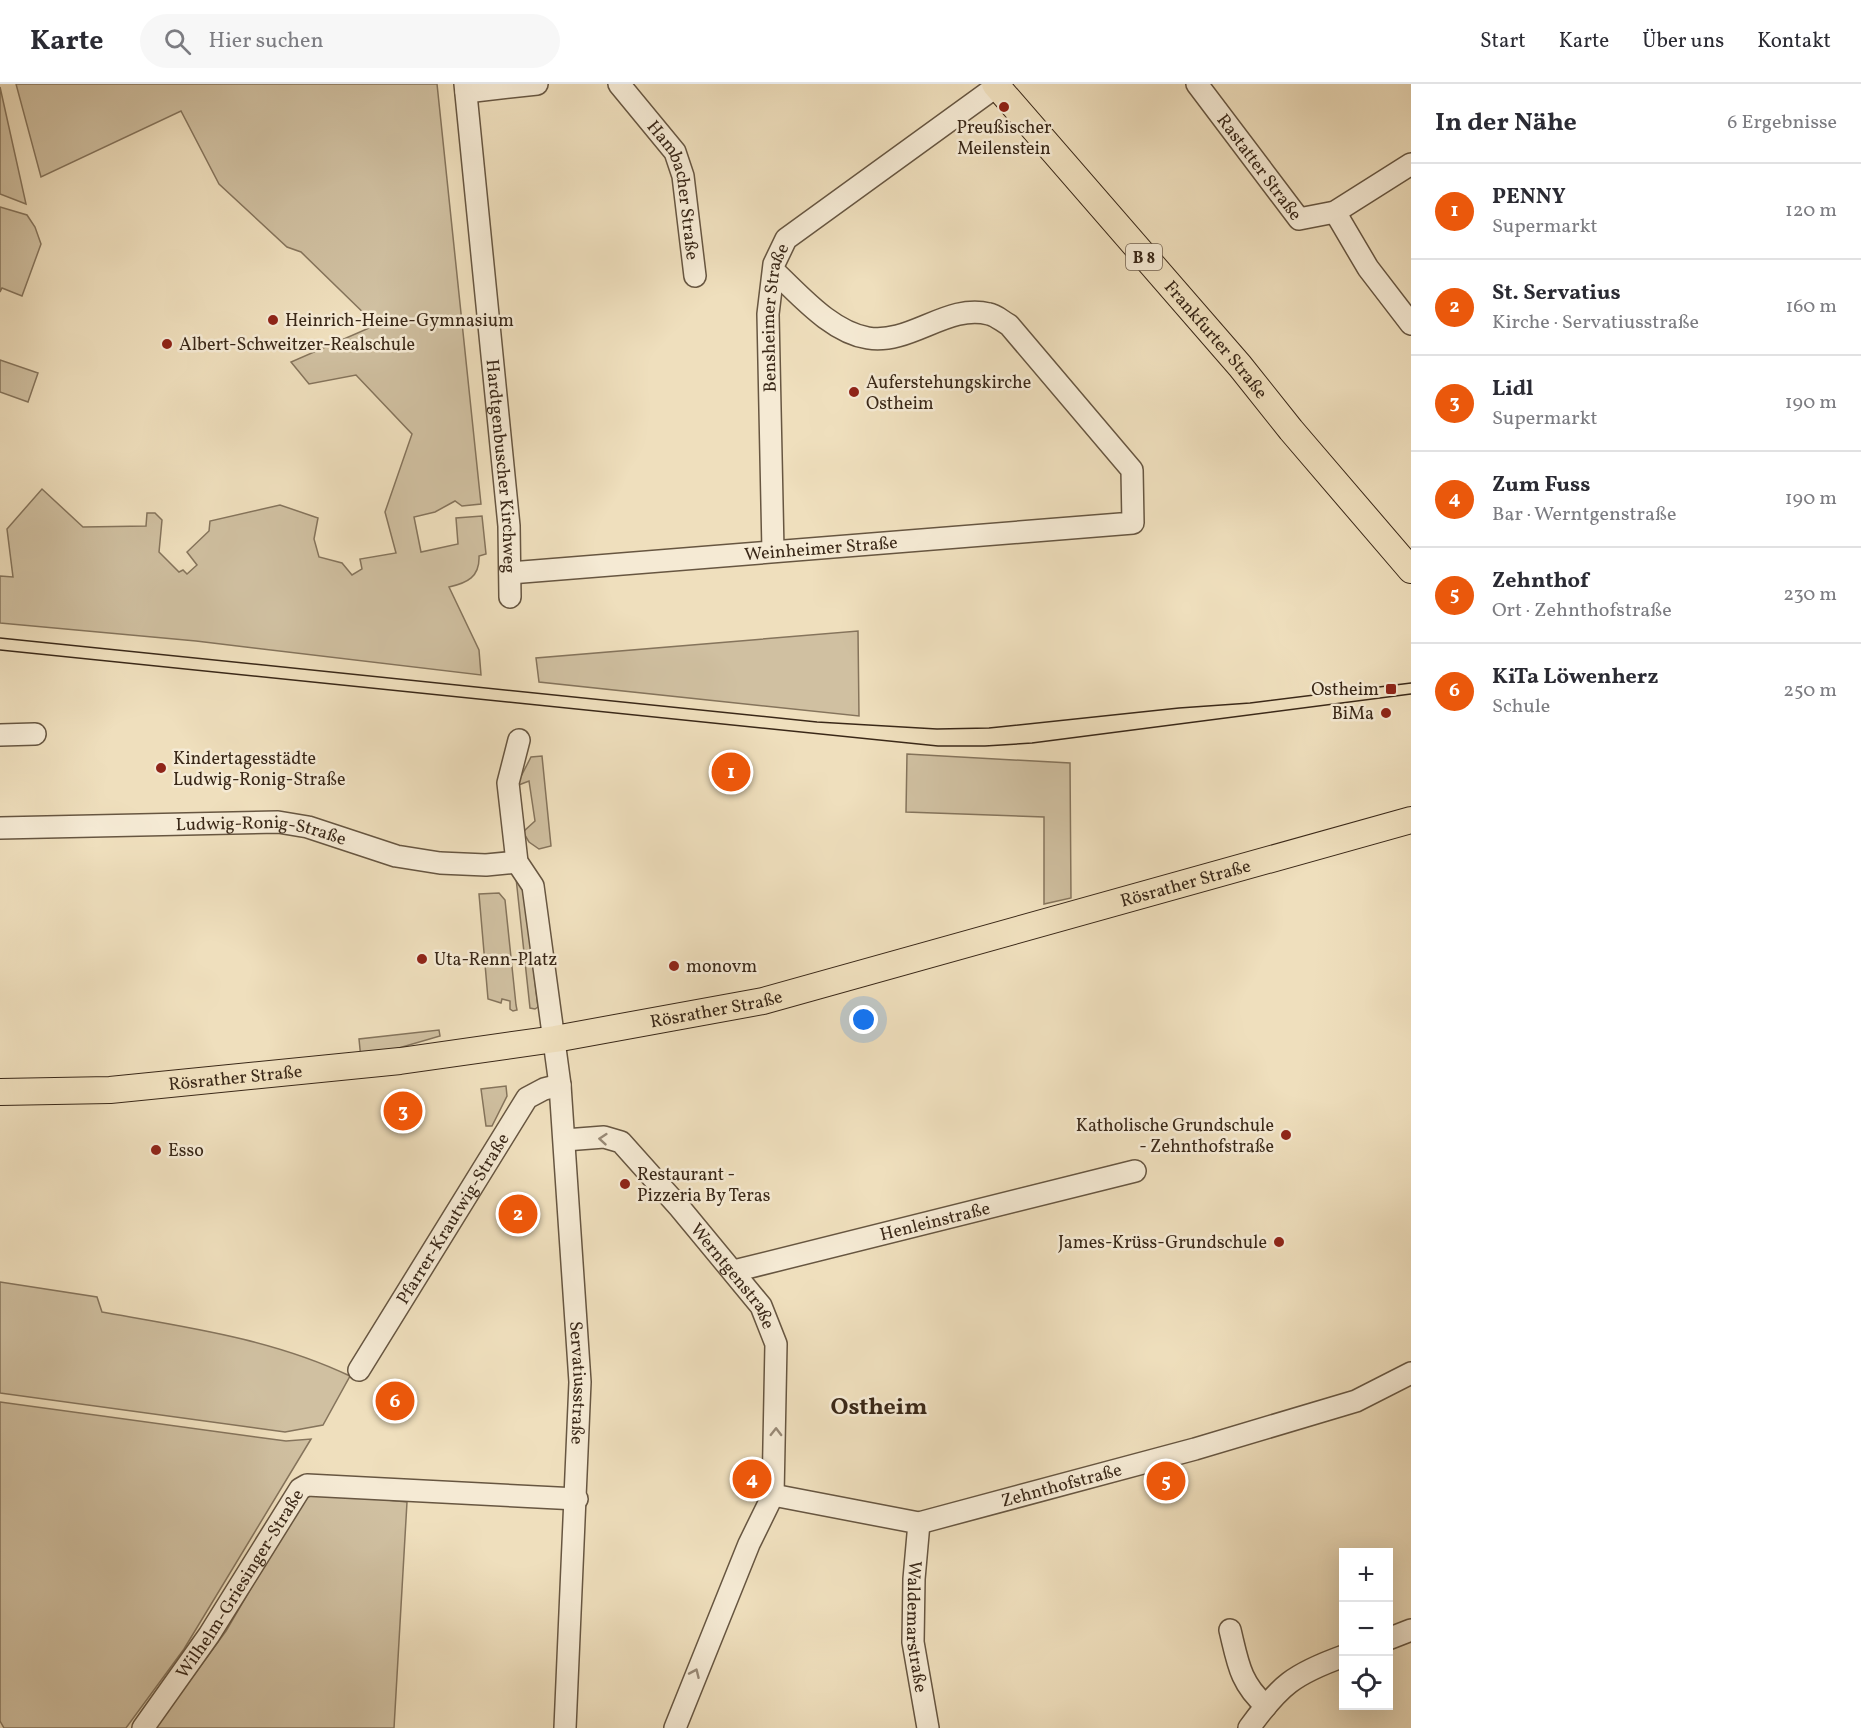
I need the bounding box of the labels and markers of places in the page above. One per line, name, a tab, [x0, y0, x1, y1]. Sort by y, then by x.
marker: Preußischer Meilenstein	[997, 100, 1011, 114]
place label: Preußischer Meilenstein	[957, 116, 1052, 162]
place label: Heinrich-Heine-Gymnasium	[285, 309, 514, 334]
marker: Heinrich-Heine-Gymnasium	[266, 313, 280, 327]
place label: Albert-Schweitzer-Realschule	[179, 333, 415, 358]
marker: Albert-Schweitzer-Realschule	[160, 337, 174, 351]
place label: Auferstehungskirche Ostheim	[866, 371, 1031, 417]
marker: Auferstehungskirche Ostheim	[847, 385, 861, 399]
place label: Ostheim	[1311, 678, 1379, 703]
marker: Ostheim	[1384, 682, 1398, 696]
place label: BiMa	[1332, 702, 1374, 727]
marker: BiMa	[1379, 706, 1393, 720]
place label: Kindertagesstädte Ludwig-Ronig-Straße	[173, 747, 345, 793]
pin: 1	[712, 750, 750, 794]
marker: Kindertagesstädte Ludwig-Ronig-Straße	[154, 761, 168, 775]
place label: Uta-Renn-Platz	[434, 948, 557, 973]
marker: Uta-Renn-Platz	[415, 952, 429, 966]
place label: monovm	[686, 955, 757, 980]
marker: monovm	[667, 959, 681, 973]
pin: 3	[384, 1088, 422, 1134]
place label: Katholische Grundschule - Zehnthofstraße	[1076, 1114, 1274, 1160]
marker: Katholische Grundschule - Zehnthofstraße	[1279, 1128, 1293, 1142]
place label: Esso	[168, 1139, 204, 1164]
marker: Esso	[149, 1143, 163, 1157]
place label: Restaurant - Pizzeria By Teras	[637, 1163, 770, 1209]
marker: Restaurant - Pizzeria By Teras	[618, 1177, 632, 1191]
pin: 2	[498, 1192, 538, 1236]
place label: James-Krüss-Grundschule	[1058, 1231, 1267, 1256]
marker: James-Krüss-Grundschule	[1272, 1235, 1286, 1249]
pin: 6	[376, 1378, 414, 1424]
pin: 4	[732, 1456, 771, 1502]
pin: 5	[1146, 1458, 1186, 1504]

